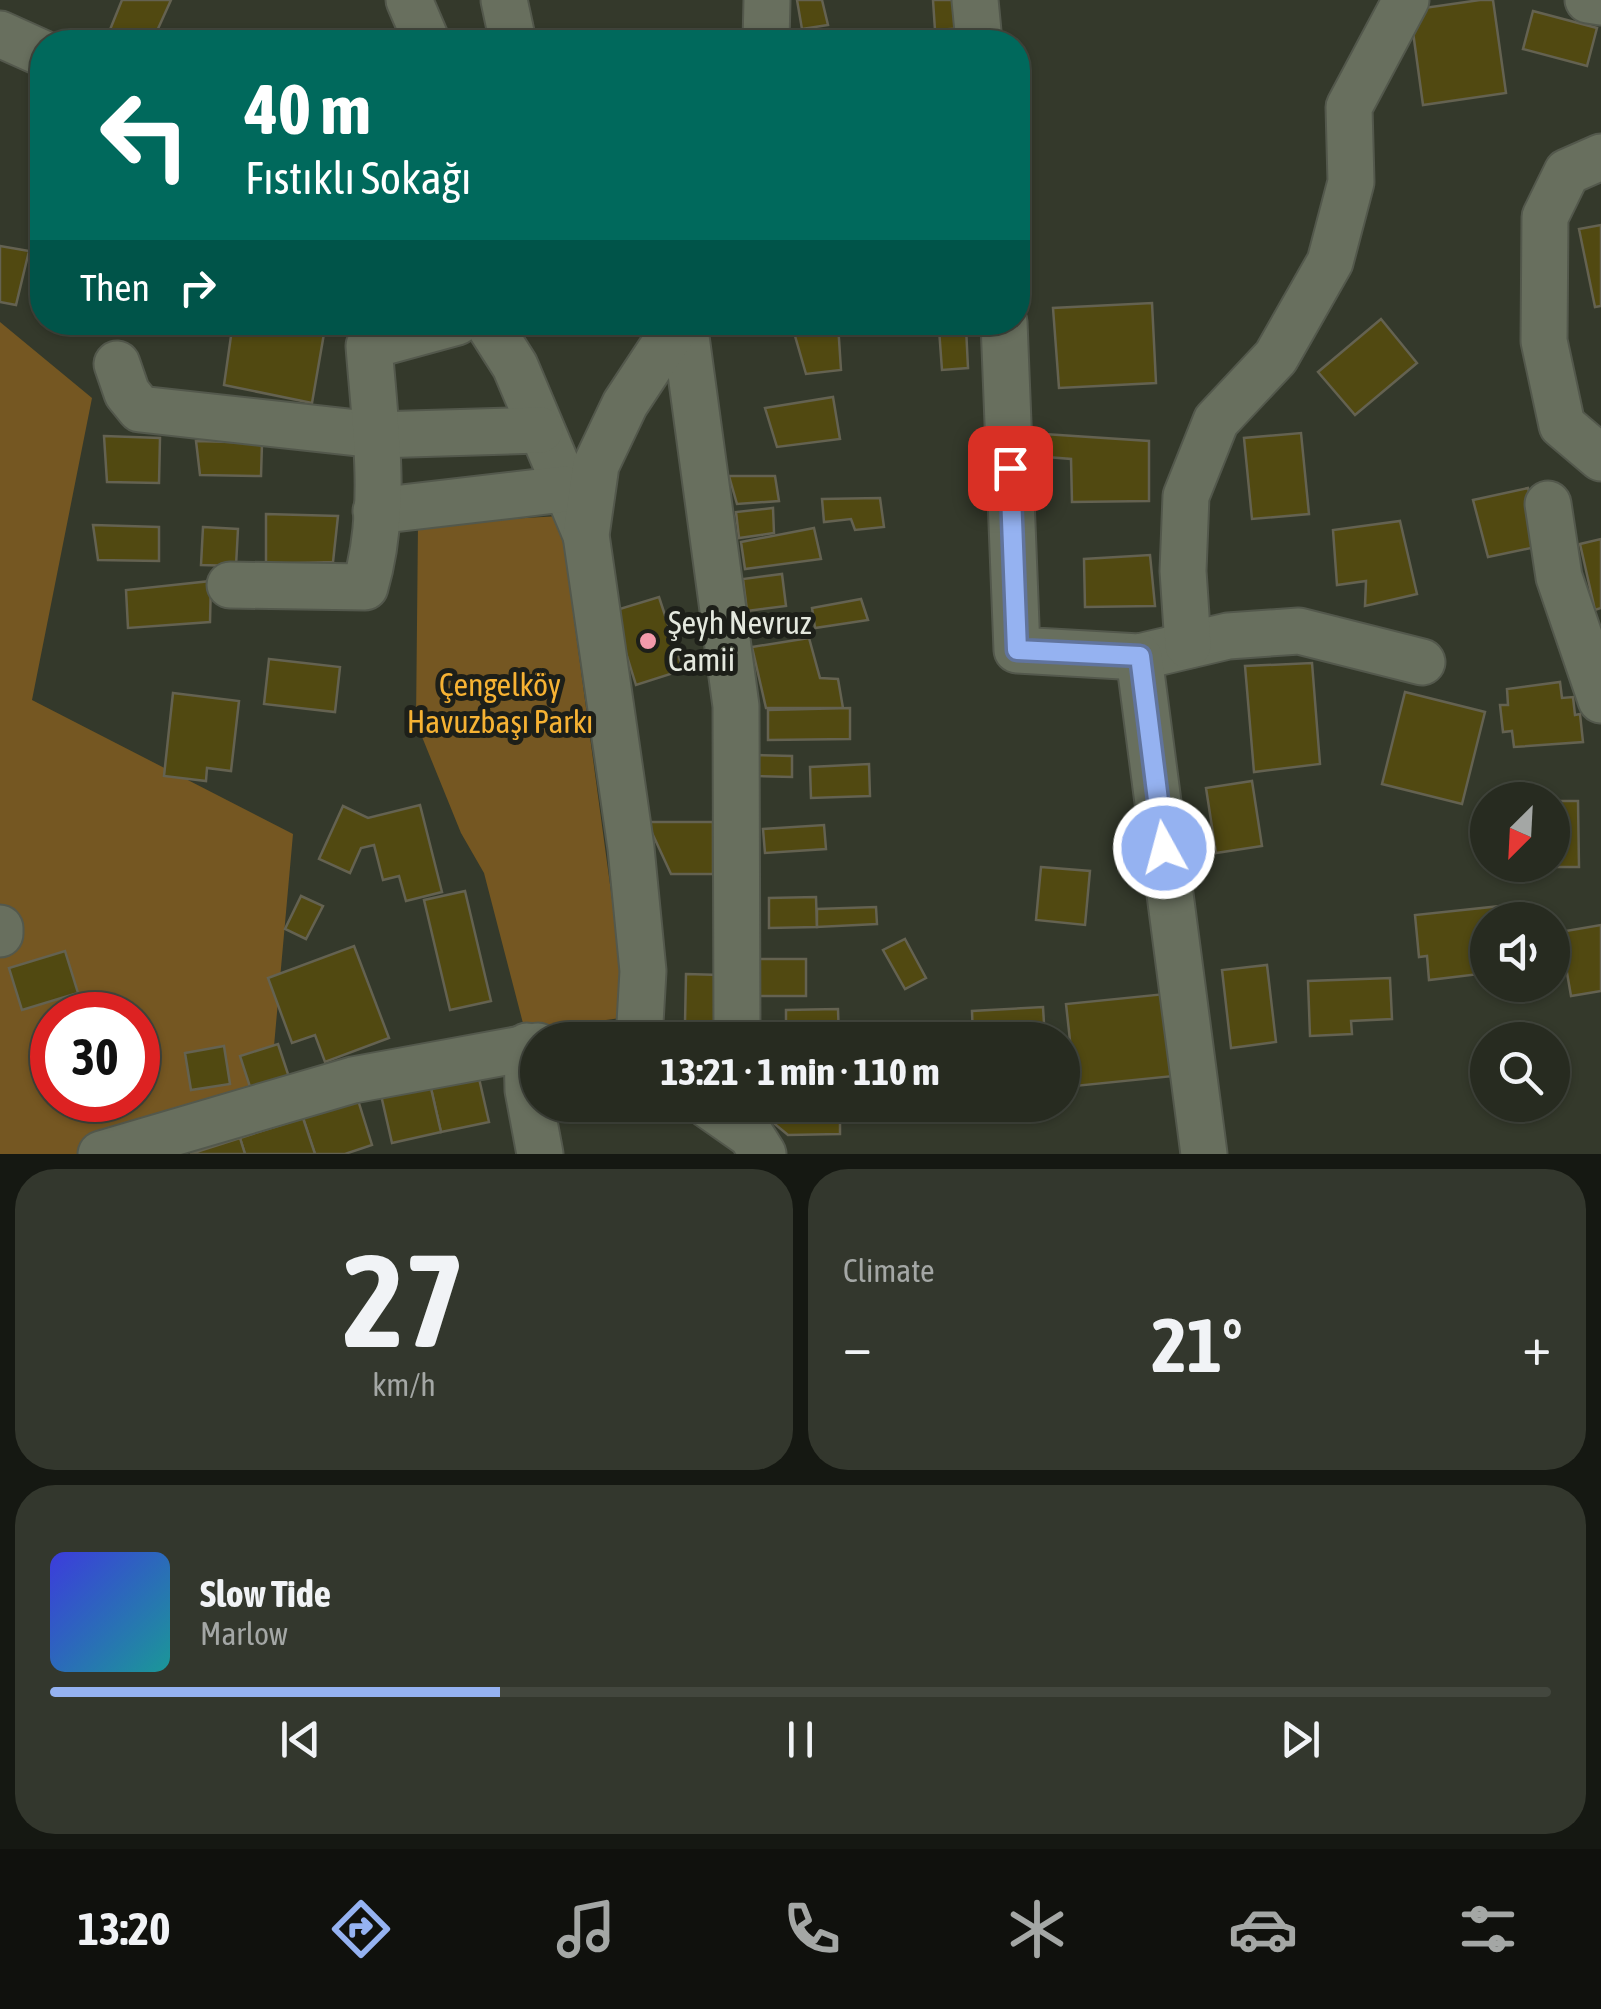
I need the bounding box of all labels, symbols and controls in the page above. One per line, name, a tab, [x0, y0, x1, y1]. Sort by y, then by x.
text: 40 m	[245, 69, 371, 149]
icon: left	[80, 70, 210, 200]
text: Fıstıklı Sokağı	[245, 152, 471, 204]
icon: right	[170, 260, 225, 315]
text: Then	[80, 266, 150, 309]
pin	[968, 426, 1053, 511]
icon: arrive	[983, 441, 1038, 496]
place label: Şeyh Nevruz Camii	[668, 604, 812, 678]
marker: Şeyh Nevruz Camii	[637, 630, 659, 652]
park label: Çengelköy Havuzbaşı Parkı	[407, 666, 593, 740]
north arrow	[1470, 782, 1570, 882]
map controls	[1470, 782, 1570, 1122]
position arrow	[1112, 796, 1216, 900]
button: sound	[1470, 902, 1570, 1002]
speed limit sign: 30	[30, 992, 160, 1122]
button: search	[1470, 1022, 1570, 1122]
text: 13:21 · 1 min · 110 m	[660, 1050, 940, 1093]
text: 27	[343, 1226, 465, 1375]
text: Climate	[843, 1252, 935, 1289]
text: 21°	[1151, 1302, 1243, 1388]
text: −	[843, 1314, 872, 1377]
text: +	[1522, 1314, 1551, 1377]
text: km/h	[372, 1366, 436, 1403]
text: Slow Tide	[200, 1572, 331, 1615]
text: Marlow	[200, 1615, 288, 1652]
icon: previous	[273, 1712, 328, 1767]
icon: pause	[773, 1712, 828, 1767]
icon: next	[1273, 1712, 1328, 1767]
icon: directions	[326, 1894, 396, 1964]
icon: music	[551, 1894, 621, 1964]
icon: phone	[777, 1894, 847, 1964]
icon: climate	[1002, 1894, 1072, 1964]
icon: car	[1228, 1894, 1298, 1964]
icon: filters	[1453, 1894, 1523, 1964]
text: 13:20	[78, 1903, 170, 1955]

